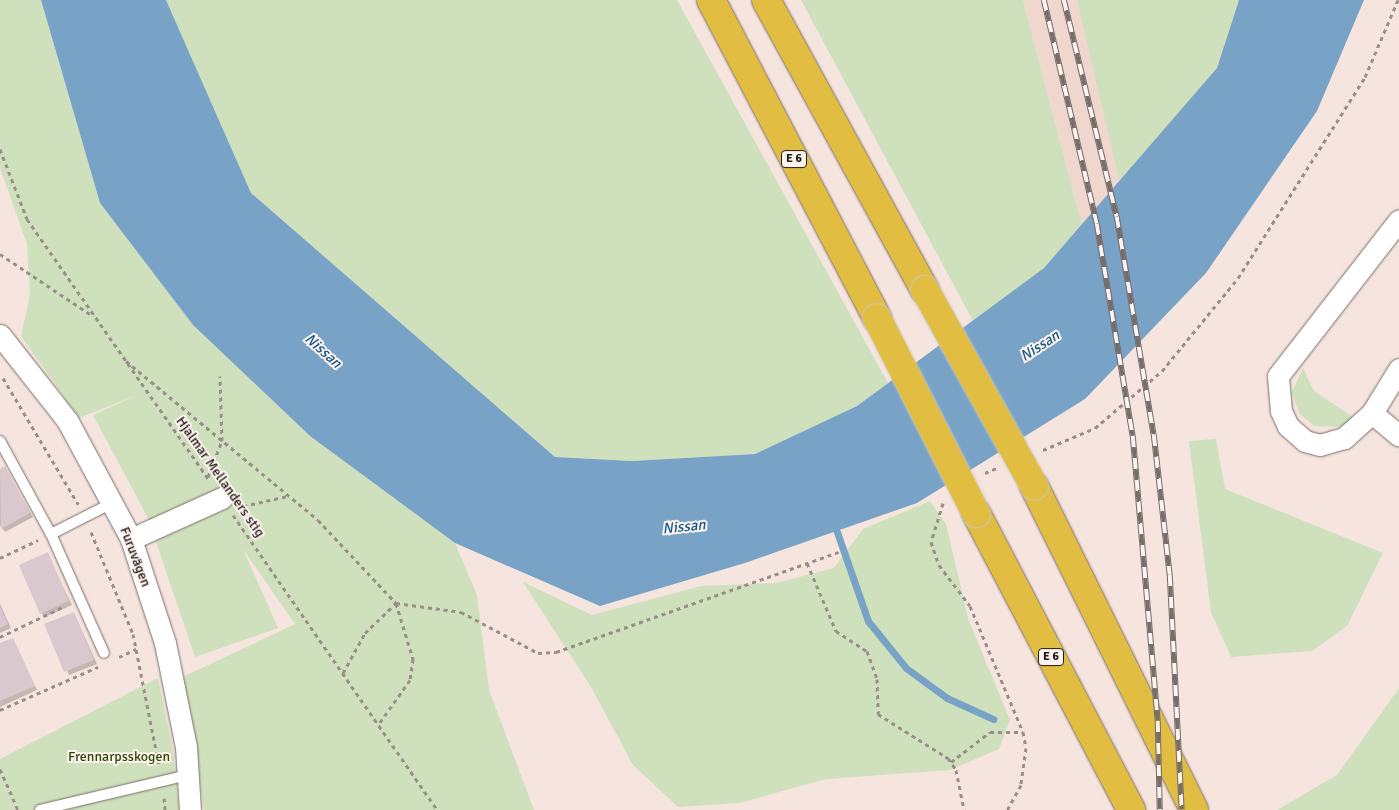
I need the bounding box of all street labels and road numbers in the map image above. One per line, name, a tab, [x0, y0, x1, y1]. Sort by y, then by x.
road number: E 6	[780, 150, 808, 168]
street label: Hjalmar Mellanders stig	[172, 414, 268, 540]
street label: Furuvägen	[116, 525, 154, 589]
road number: E 6	[1037, 648, 1065, 666]

